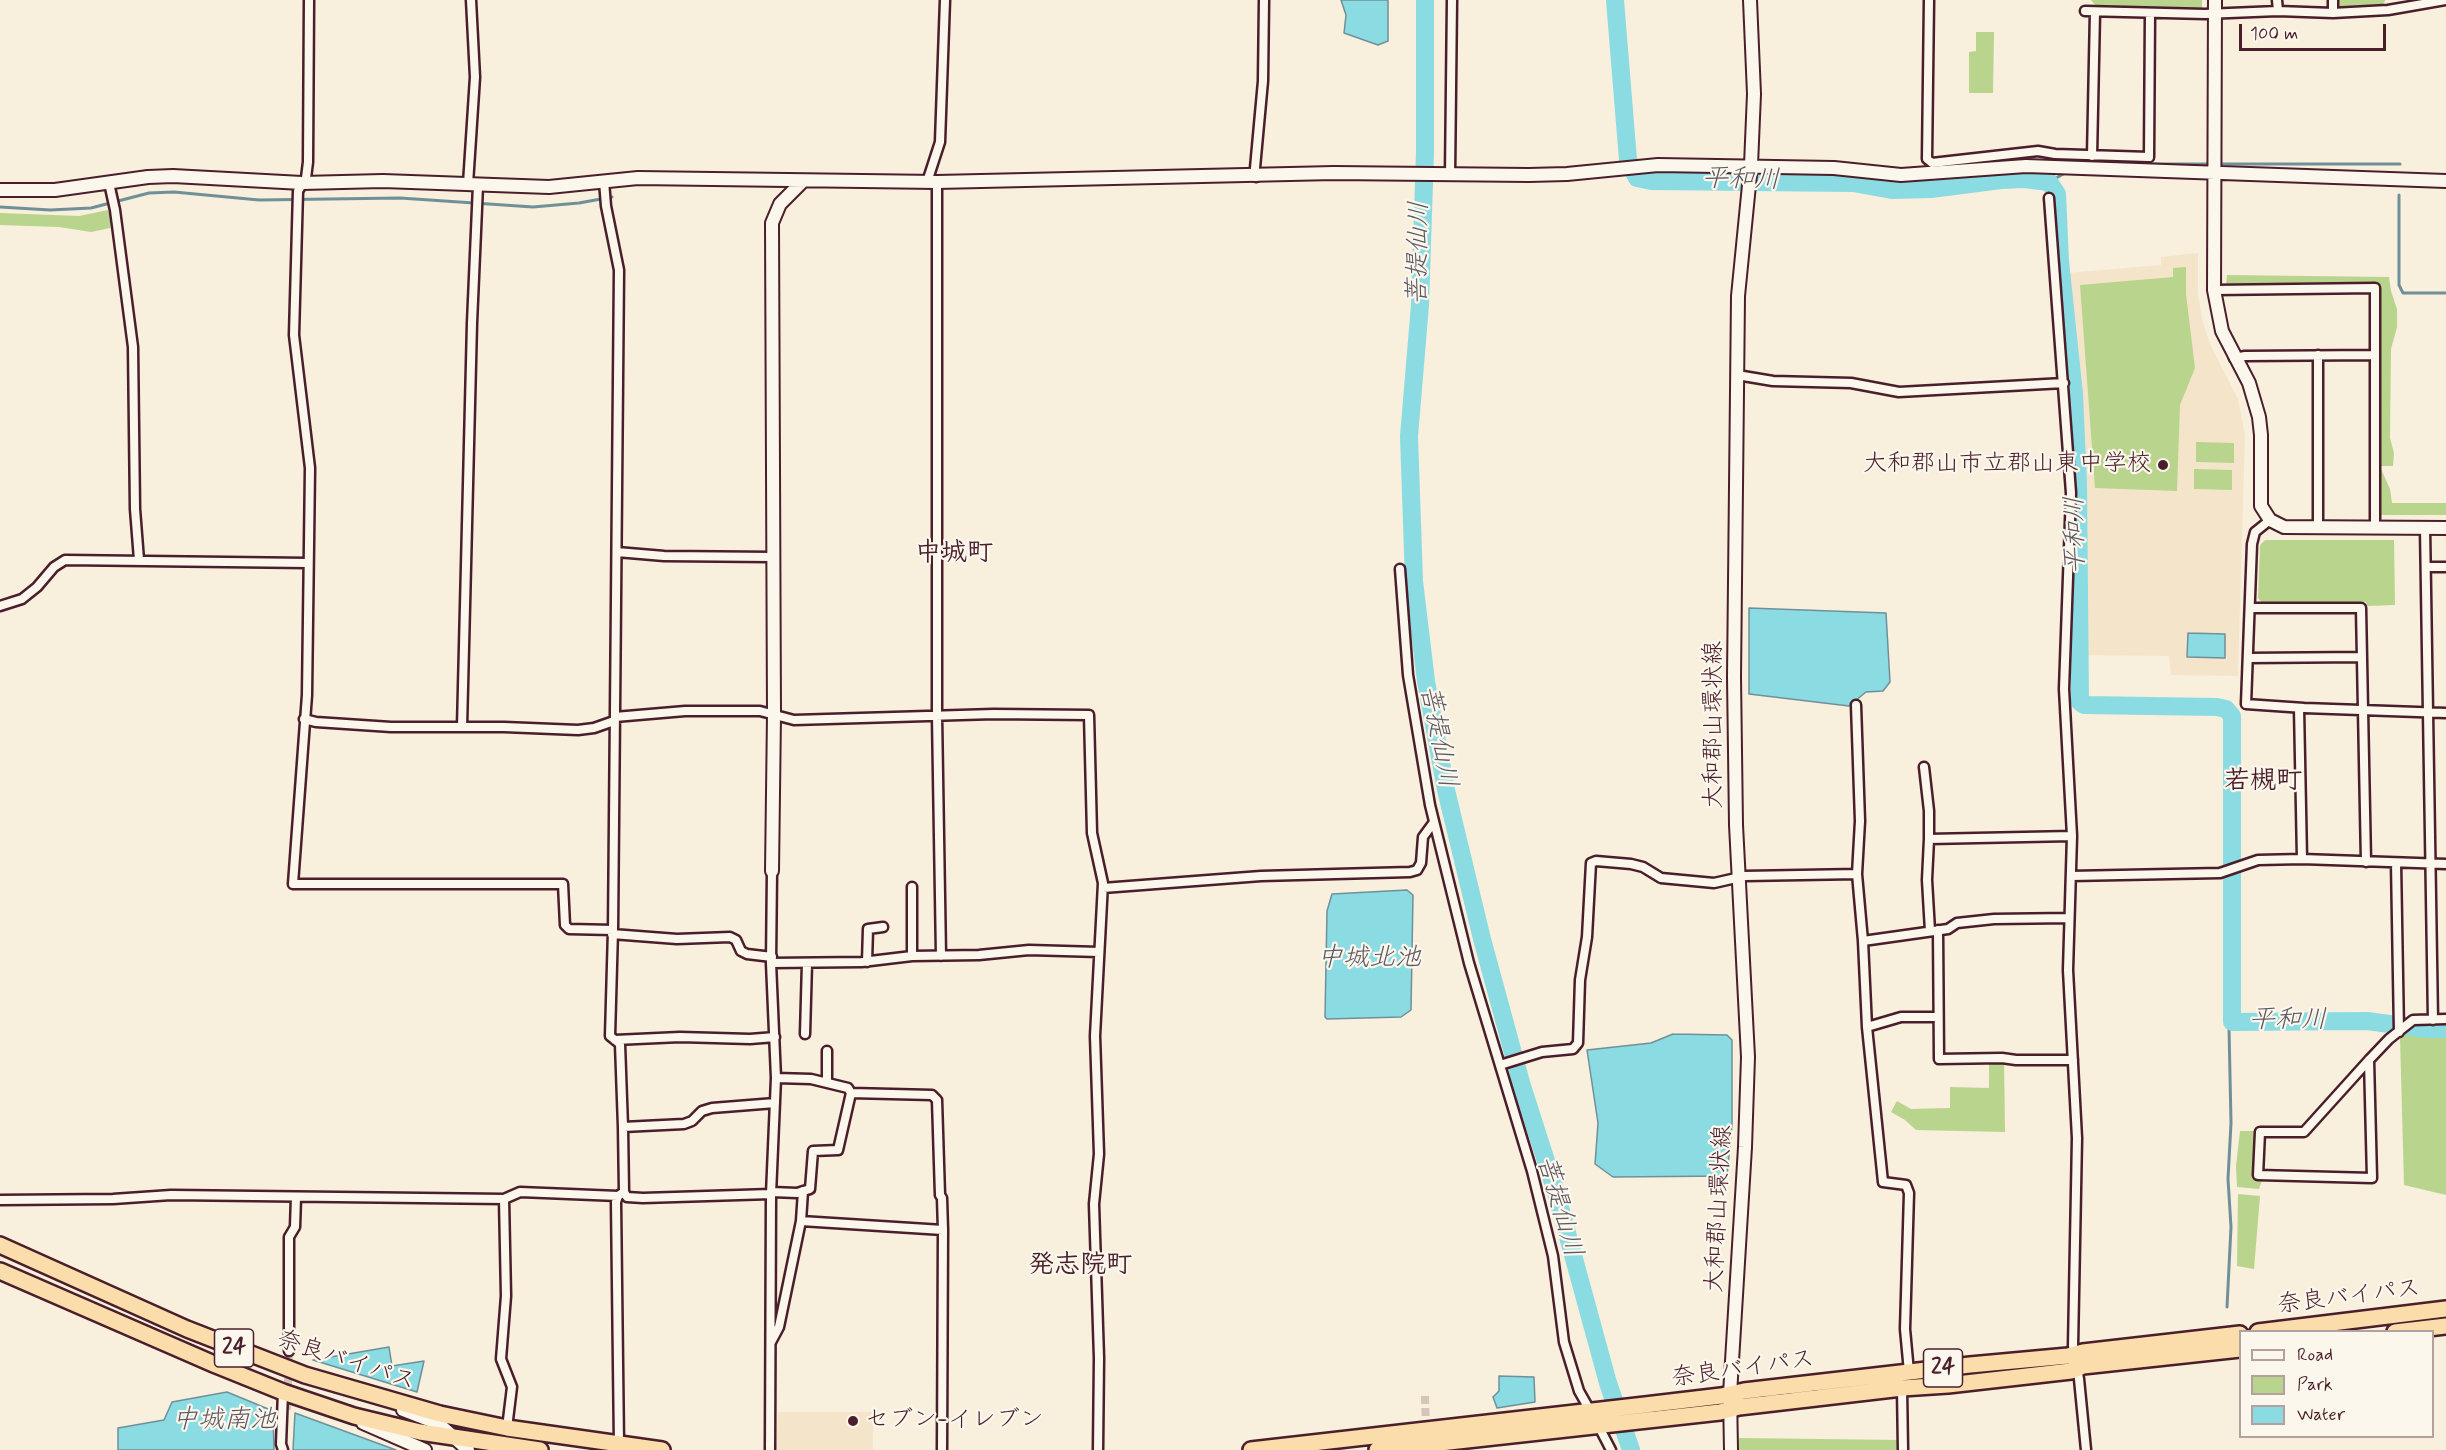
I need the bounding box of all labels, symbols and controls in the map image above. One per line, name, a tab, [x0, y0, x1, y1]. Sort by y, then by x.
scale bar	[2242, 12, 2389, 50]
text: 100 m	[2250, 22, 2298, 46]
water label: 平和川	[1702, 165, 1780, 197]
water label: 菩提仙川	[1403, 201, 1437, 305]
place label: 大和郡山市立郡山東中学校	[1863, 451, 2151, 479]
marker: 大和郡山市立郡山東中学校	[2156, 458, 2170, 472]
water label: 平和川	[2061, 496, 2093, 574]
district label: 中城町	[915, 539, 993, 571]
street label: 大和郡山環状線	[1701, 641, 1729, 809]
water label: 菩提仙川	[1412, 683, 1462, 791]
district label: 若槻町	[2224, 767, 2302, 799]
water label: 中城北池	[1317, 944, 1421, 976]
water label: 平和川	[2249, 1006, 2327, 1038]
street label: 大和郡山環状線	[1701, 1124, 1739, 1294]
water label: 菩提仙川	[1529, 1153, 1587, 1261]
district label: 発志院町	[1028, 1251, 1132, 1283]
street label: 奈良バイパス	[2276, 1275, 2422, 1321]
street label: 奈良バイパス	[273, 1326, 419, 1398]
road number: 24	[214, 1329, 254, 1367]
legend	[2239, 1330, 2434, 1438]
text: Road	[2297, 1343, 2333, 1367]
street label: 奈良バイパス	[1670, 1346, 1816, 1394]
road number: 24	[1924, 1349, 1962, 1387]
text: Park	[2297, 1373, 2333, 1397]
text: Water	[2297, 1403, 2345, 1427]
water label: 中城南池	[172, 1406, 276, 1438]
place label: セブン-イレブン	[865, 1407, 1044, 1435]
marker: セブン-イレブン	[846, 1414, 860, 1428]

